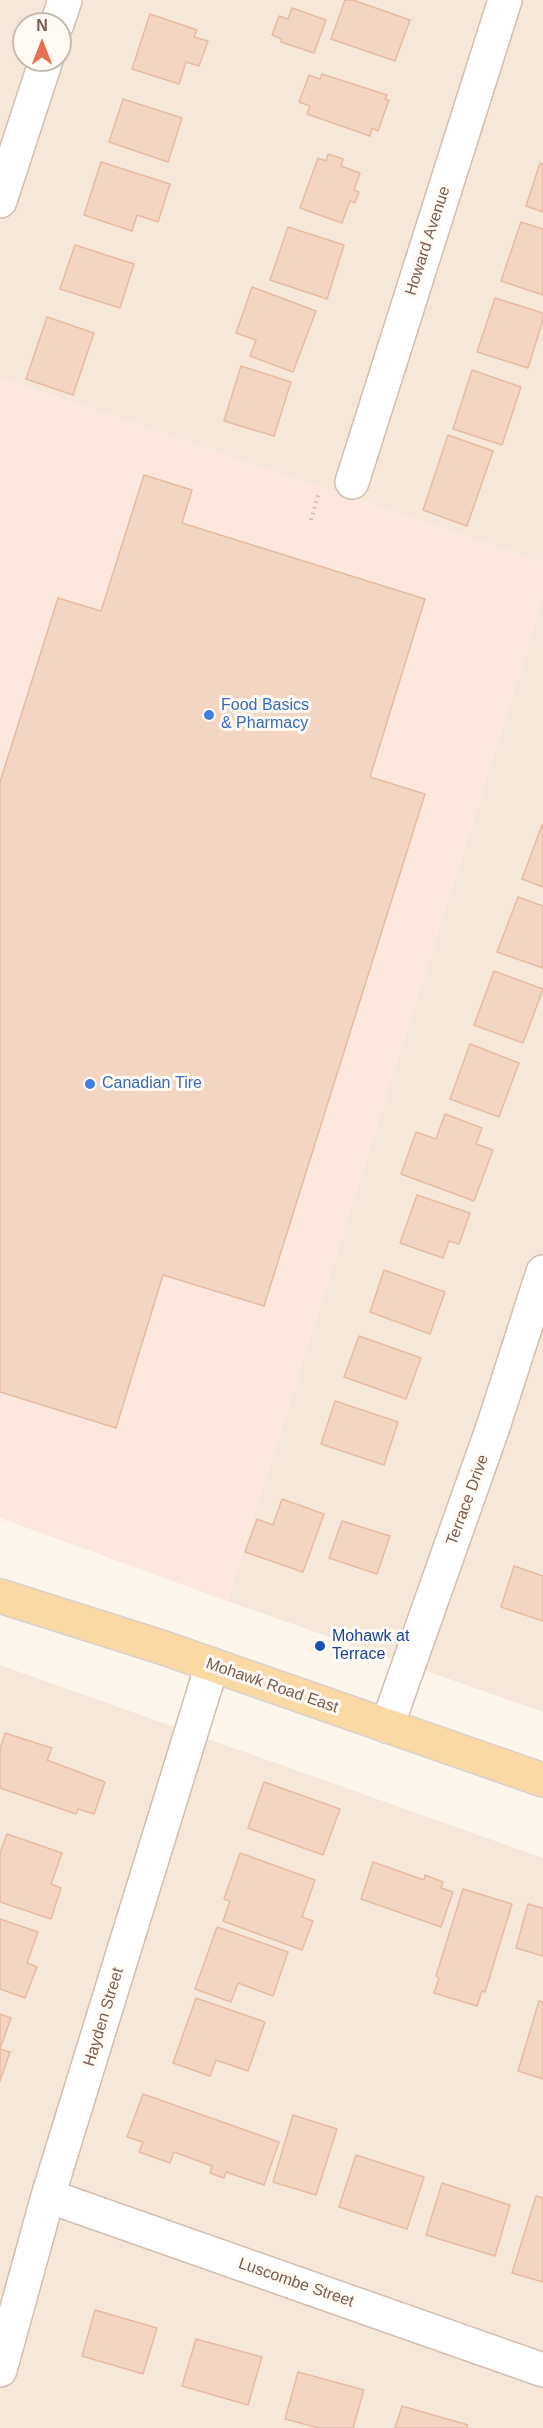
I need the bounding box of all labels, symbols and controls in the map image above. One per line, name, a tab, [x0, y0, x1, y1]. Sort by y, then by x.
north arrow	[12, 12, 72, 72]
text: N	[36, 17, 48, 34]
street label: Howard Avenue	[401, 184, 455, 298]
place label: Food Basics & Pharmacy	[221, 696, 309, 734]
marker: Food Basics & Pharmacy	[202, 708, 216, 722]
place label: Canadian Tire	[102, 1074, 202, 1094]
marker: Canadian Tire	[83, 1077, 97, 1091]
street label: Terrace Drive	[443, 1452, 493, 1548]
place label: Mohawk at Terrace	[332, 1627, 409, 1665]
marker: Mohawk at Terrace	[313, 1639, 327, 1653]
street label: Mohawk Road East	[203, 1654, 341, 1718]
street label: Hayden Street	[80, 1965, 128, 2069]
street label: Luscombe Street	[236, 2254, 356, 2312]

